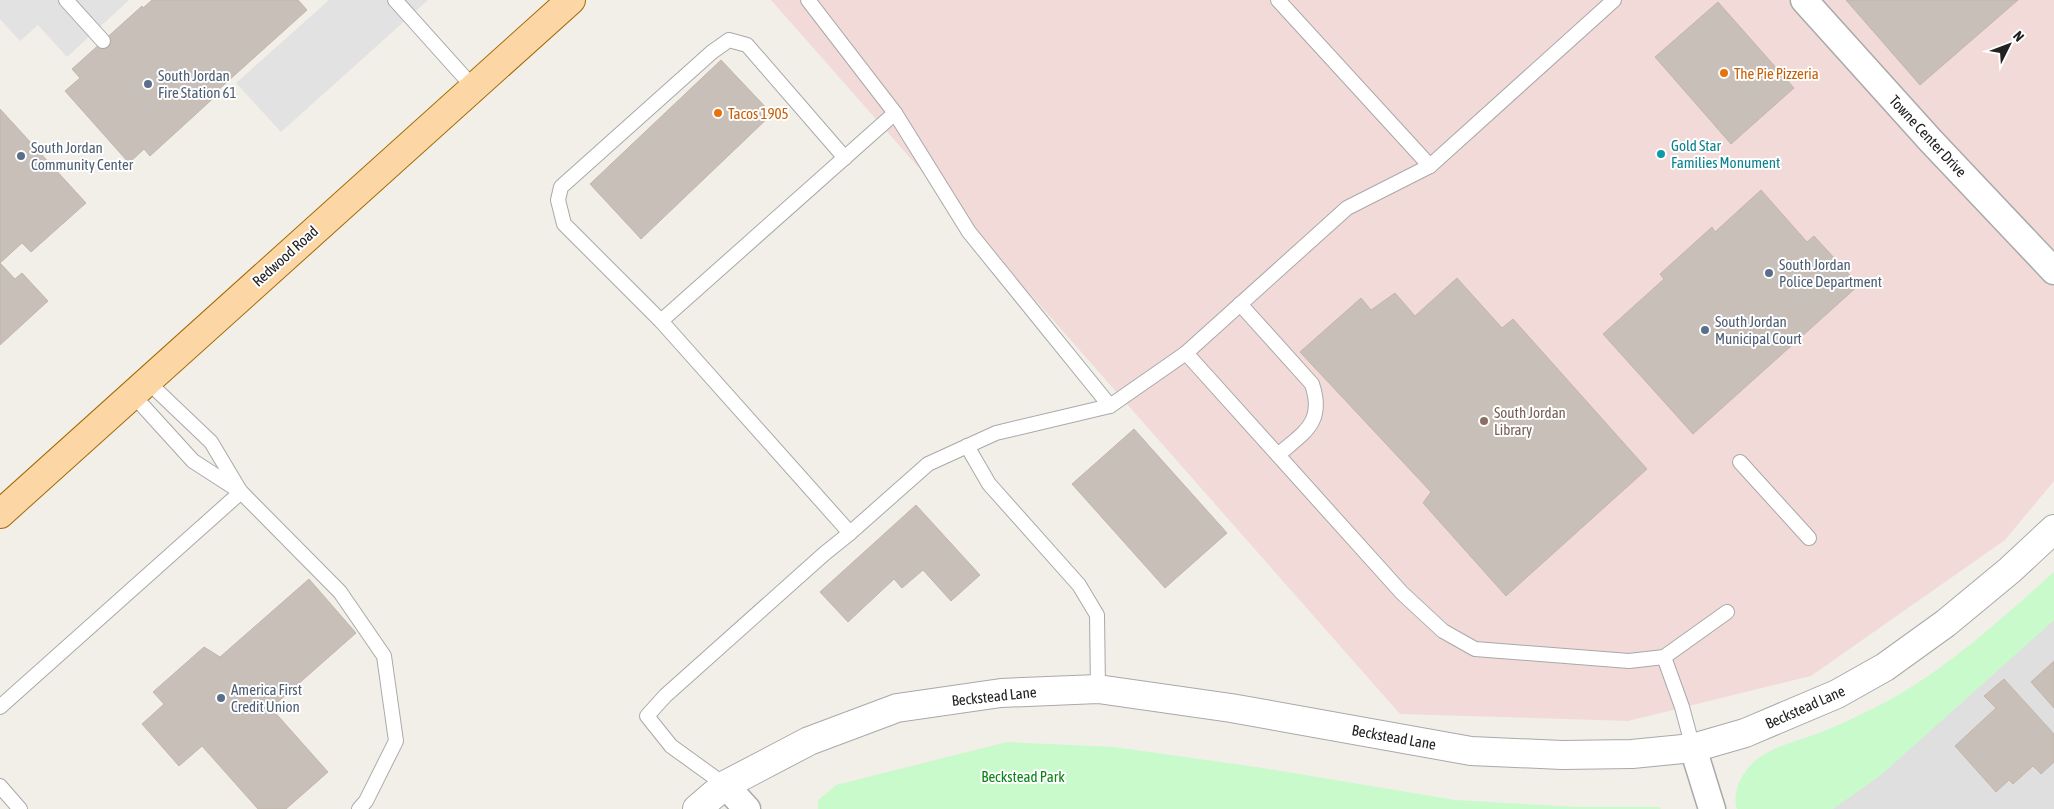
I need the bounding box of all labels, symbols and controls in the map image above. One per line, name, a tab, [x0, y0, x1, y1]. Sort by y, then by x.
north arrow	[1984, 20, 2034, 70]
text: N	[2010, 28, 2027, 45]
place label: The Pie Pizzeria	[1734, 65, 1819, 82]
place label: South Jordan Fire Station 61	[158, 67, 237, 101]
marker: The Pie Pizzeria	[1718, 67, 1730, 79]
marker: South Jordan Fire Station 61	[142, 78, 154, 90]
street label: Towne Center Drive	[1886, 92, 1970, 180]
place label: Tacos 1905	[728, 105, 789, 122]
marker: Tacos 1905	[712, 107, 724, 119]
place label: Gold Star Families Monument	[1671, 137, 1780, 171]
place label: South Jordan Community Center	[31, 139, 134, 173]
marker: Gold Star Families Monument	[1655, 148, 1667, 160]
marker: South Jordan Community Center	[15, 150, 27, 162]
street label: Redwood Road	[249, 222, 321, 290]
place label: South Jordan Police Department	[1779, 256, 1882, 290]
marker: South Jordan Police Department	[1763, 267, 1775, 279]
place label: South Jordan Municipal Court	[1715, 313, 1802, 347]
marker: South Jordan Municipal Court	[1699, 324, 1711, 336]
place label: South Jordan Library	[1494, 404, 1566, 438]
marker: South Jordan Library	[1478, 415, 1490, 427]
place label: America First Credit Union	[231, 681, 302, 715]
street label: Beckstead Lane	[1763, 682, 1848, 732]
street label: Beckstead Lane	[951, 683, 1037, 709]
marker: America First Credit Union	[215, 692, 227, 704]
street label: Beckstead Lane	[1351, 721, 1438, 753]
park label: Beckstead Park	[981, 768, 1065, 785]

